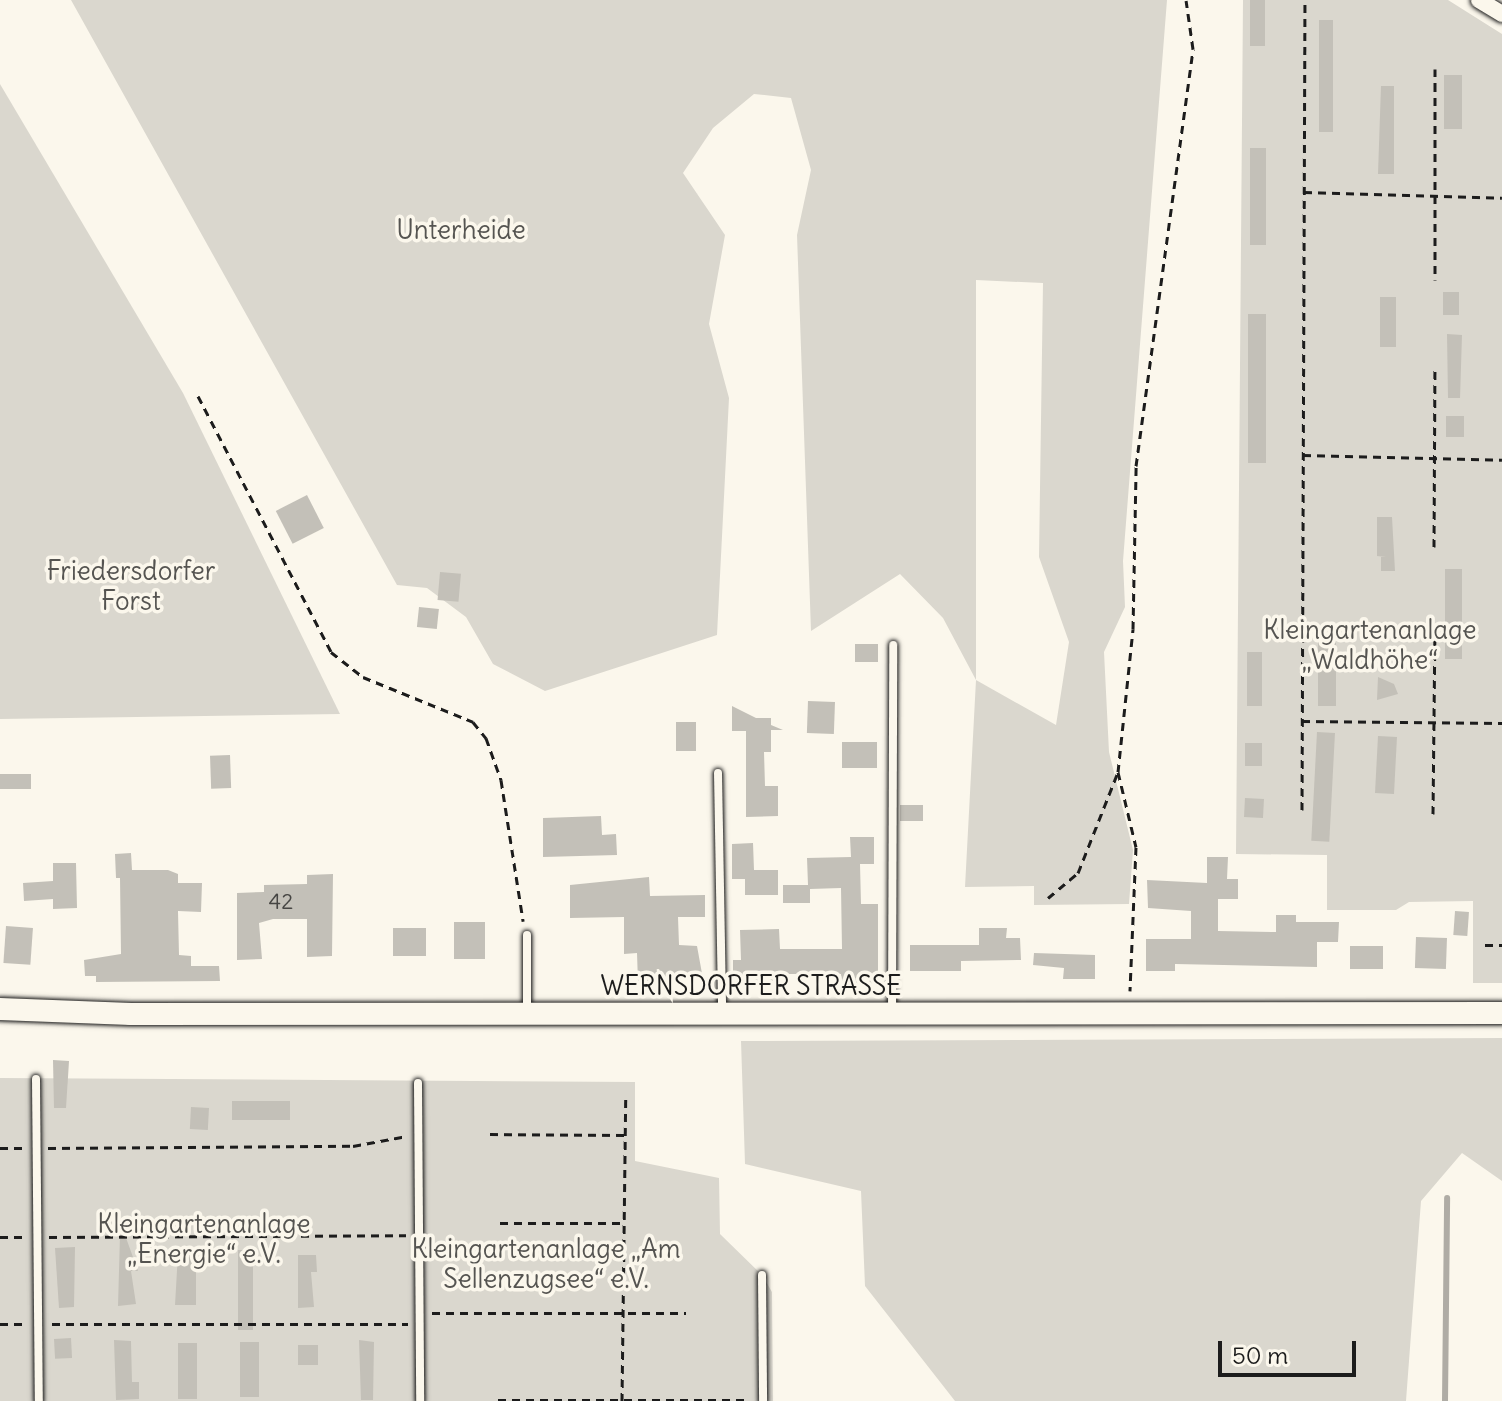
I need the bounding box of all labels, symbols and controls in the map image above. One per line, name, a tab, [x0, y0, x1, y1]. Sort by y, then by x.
park label: Unterheide	[396, 214, 526, 246]
park label: Friedersdorfer Forst	[47, 555, 215, 616]
park label: Kleingartenanlage „Waldhöhe“	[1263, 614, 1477, 676]
house number: 42	[269, 889, 293, 915]
street label: WERNSDORFER STRASSE	[600, 970, 902, 1002]
park label: Kleingartenanlage „Energie“ e.V.	[97, 1208, 311, 1270]
park label: Kleingartenanlage „Am Sellenzugsee“ e.V.	[411, 1233, 681, 1294]
scale bar	[1222, 1325, 1360, 1375]
text: 50 m	[1232, 1340, 1288, 1370]

